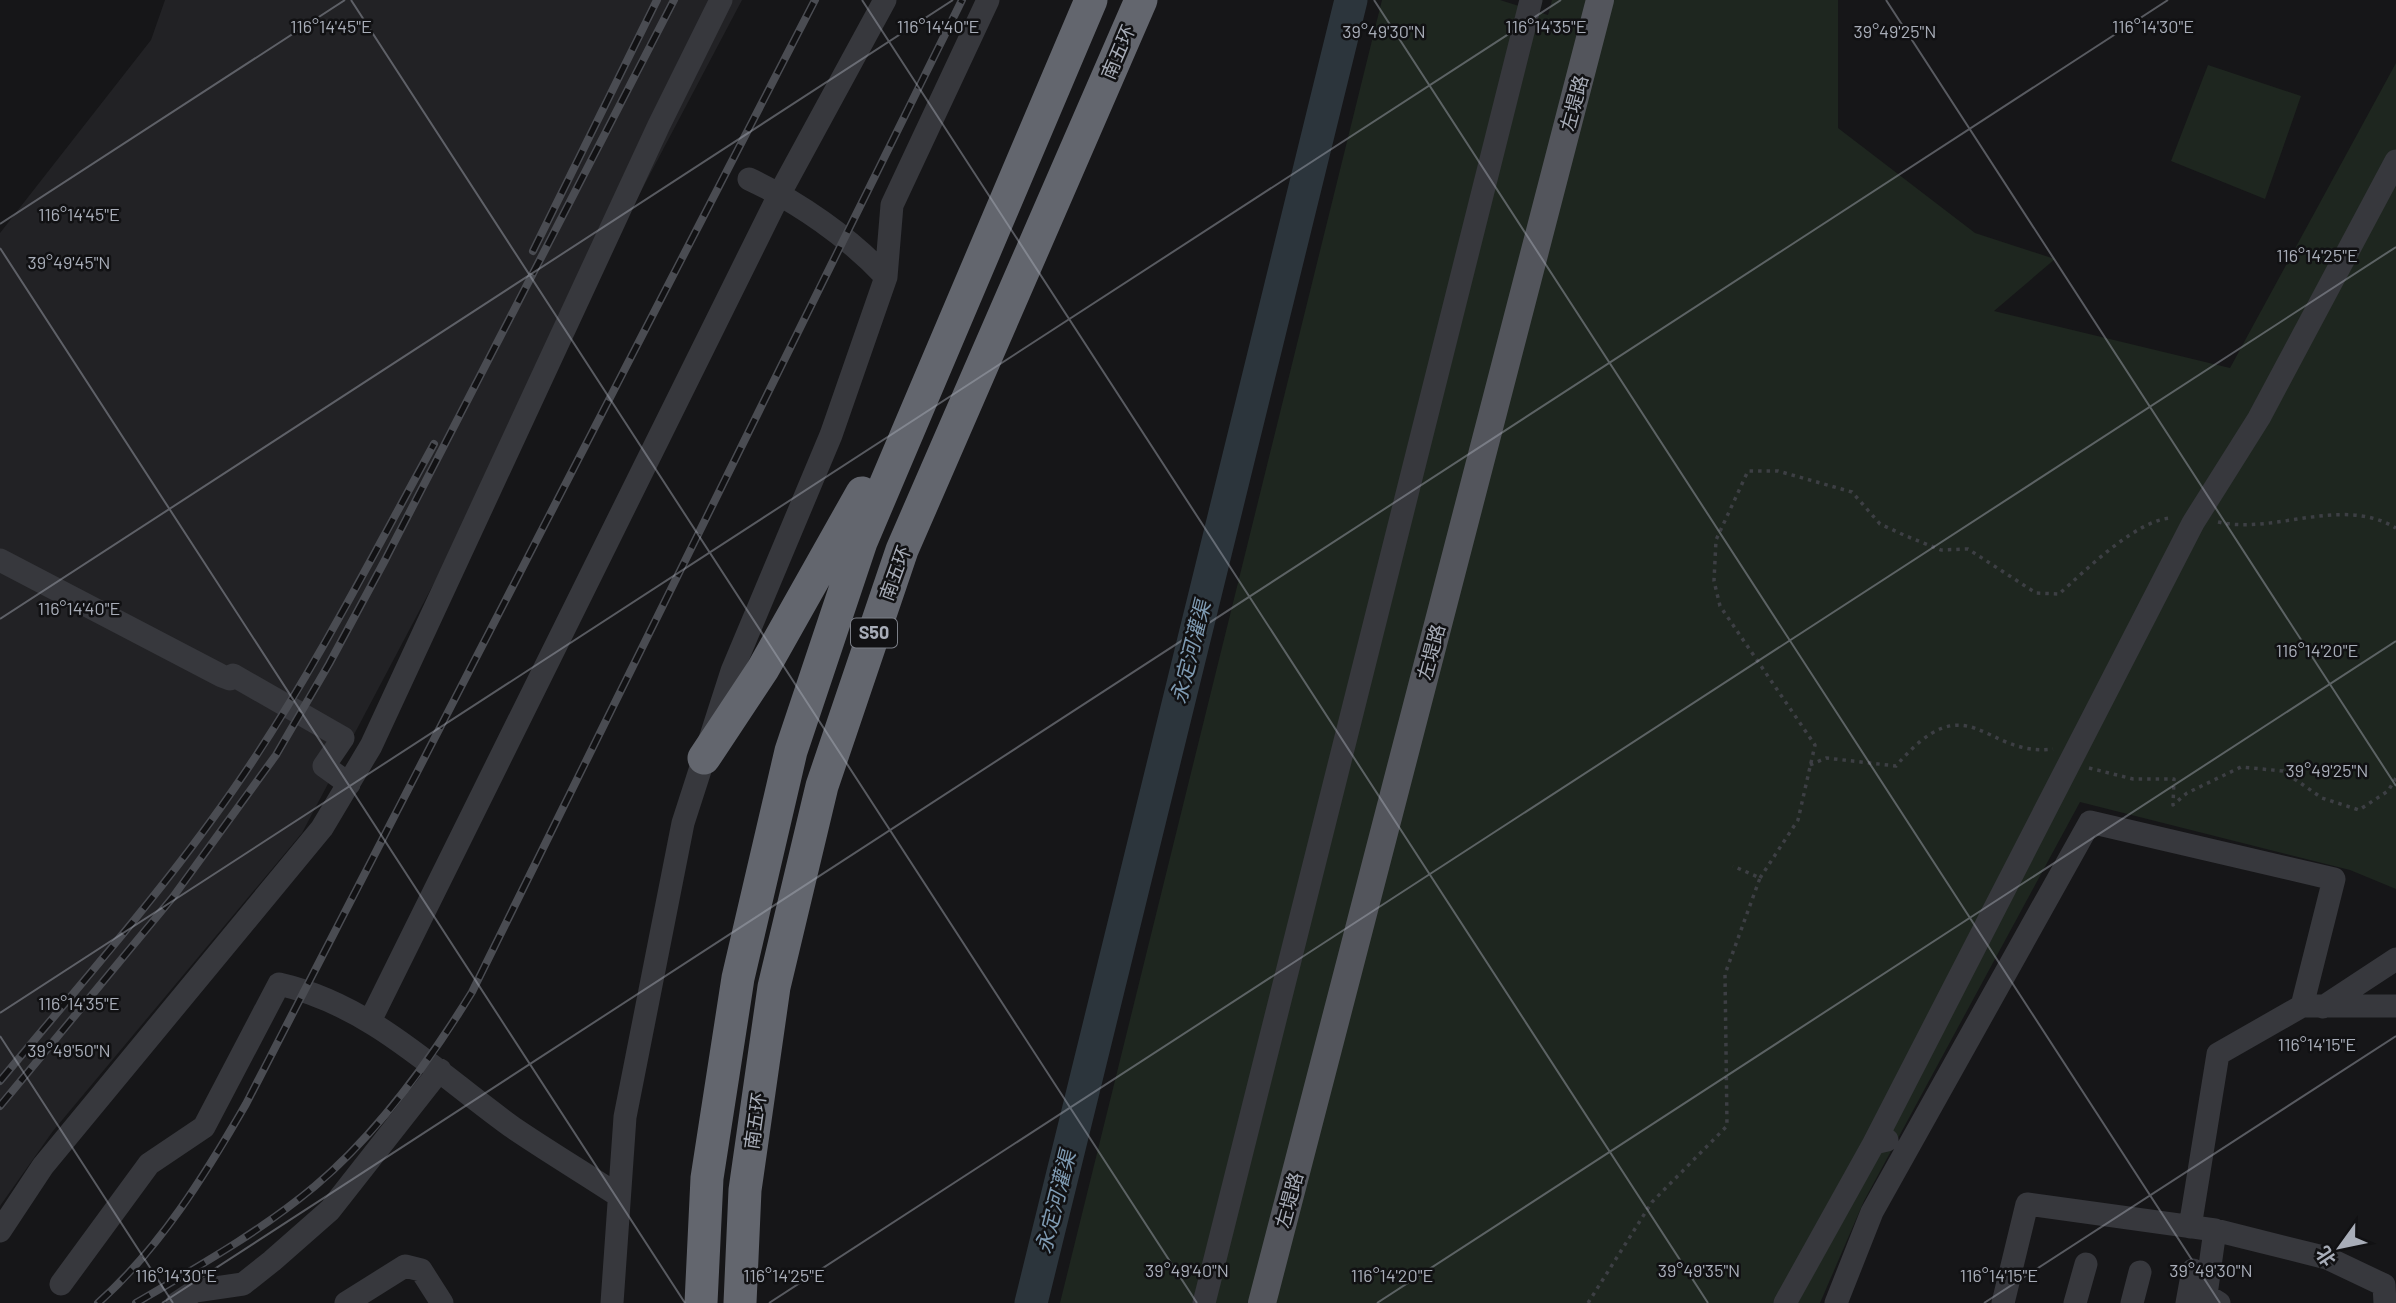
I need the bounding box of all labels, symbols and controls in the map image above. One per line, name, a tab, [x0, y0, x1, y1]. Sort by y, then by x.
text: 116°14'45"E	[290, 15, 372, 37]
text: 116°14'40"E	[897, 15, 979, 37]
text: 116°14'35"E	[1505, 15, 1587, 37]
text: 116°14'30"E	[2112, 15, 2194, 37]
text: 39°49'30"N	[1342, 20, 1426, 42]
text: 39°49'25"N	[1854, 20, 1936, 42]
street label: 南五环	[1096, 21, 1139, 83]
street label: 左堤路	[1555, 72, 1592, 133]
text: 116°14'45"E	[38, 203, 120, 225]
text: 116°14'25"E	[2276, 244, 2358, 266]
text: 39°49'45"N	[27, 251, 111, 273]
street label: 南五环	[874, 542, 915, 604]
water label: 永定河灌渠	[1165, 595, 1215, 706]
text: 116°14'40"E	[38, 597, 120, 619]
road number: S50	[851, 618, 897, 648]
street label: 左堤路	[1412, 621, 1449, 682]
text: 116°14'20"E	[2276, 639, 2358, 661]
text: 39°49'25"N	[2286, 759, 2368, 781]
text: 116°14'35"E	[38, 992, 120, 1014]
text: 116°14'15"E	[2278, 1033, 2356, 1055]
text: 39°49'50"N	[27, 1039, 111, 1061]
street label: 南五环	[739, 1091, 770, 1151]
water label: 永定河灌渠	[1030, 1145, 1080, 1256]
street label: 左堤路	[1270, 1169, 1307, 1230]
north arrow	[2305, 1212, 2375, 1282]
text: 北	[2311, 1242, 2340, 1271]
text: 39°49'40"N	[1145, 1259, 1229, 1281]
text: 39°49'35"N	[1658, 1259, 1740, 1281]
text: 39°49'30"N	[2169, 1259, 2253, 1281]
text: 116°14'30"E	[135, 1264, 217, 1286]
text: 116°14'25"E	[743, 1264, 825, 1286]
text: 116°14'20"E	[1351, 1264, 1433, 1286]
text: 116°14'15"E	[1960, 1264, 2038, 1286]

